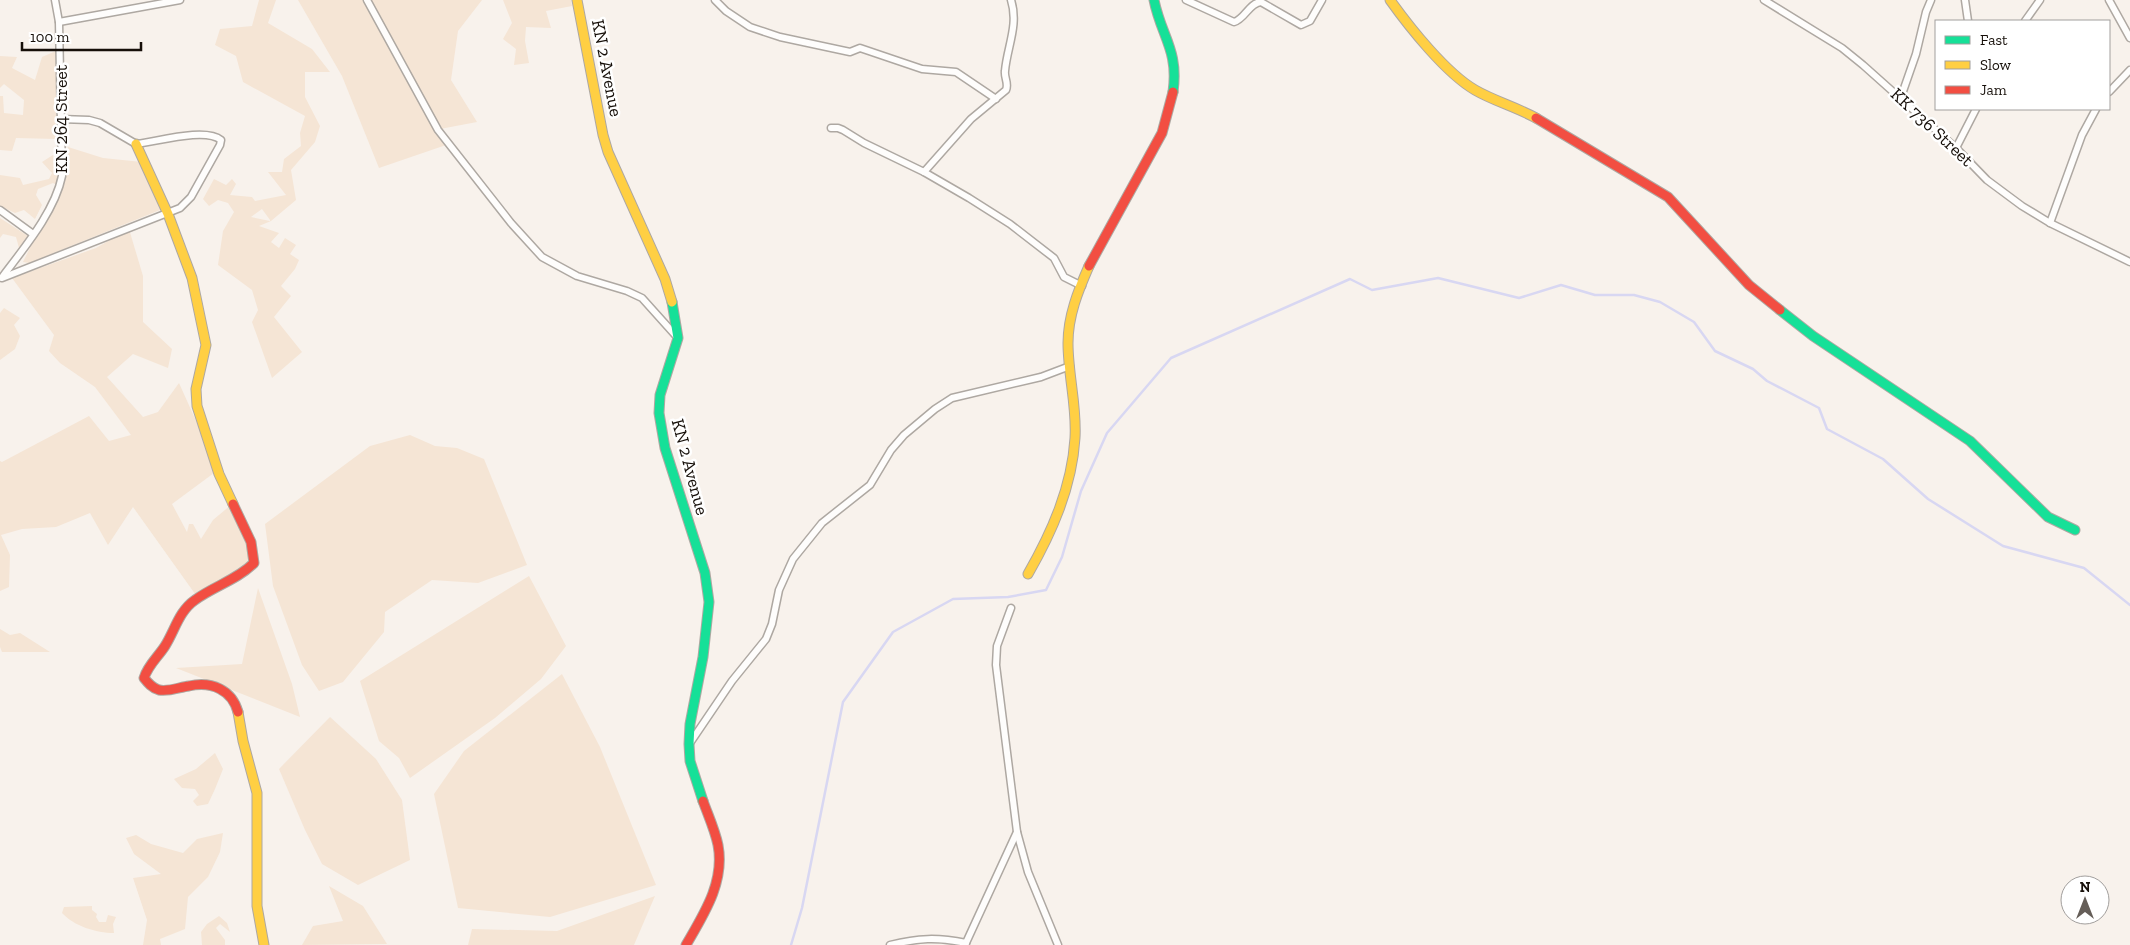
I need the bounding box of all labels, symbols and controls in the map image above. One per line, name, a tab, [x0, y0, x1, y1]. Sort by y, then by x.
street label: KN 2 Avenue	[587, 17, 627, 119]
scale bar	[22, 20, 141, 52]
legend	[1935, 20, 2110, 110]
text: 100 m	[30, 28, 69, 46]
text: Fast	[1980, 31, 2008, 49]
text: Slow	[1980, 56, 2012, 74]
street label: KN 264 Street	[50, 64, 72, 173]
text: Jam	[1980, 81, 2007, 99]
street label: KK 736 Street	[1886, 83, 1978, 171]
street label: KN 2 Avenue	[667, 416, 713, 518]
north arrow	[2060, 875, 2110, 925]
text: N	[2080, 879, 2091, 896]

